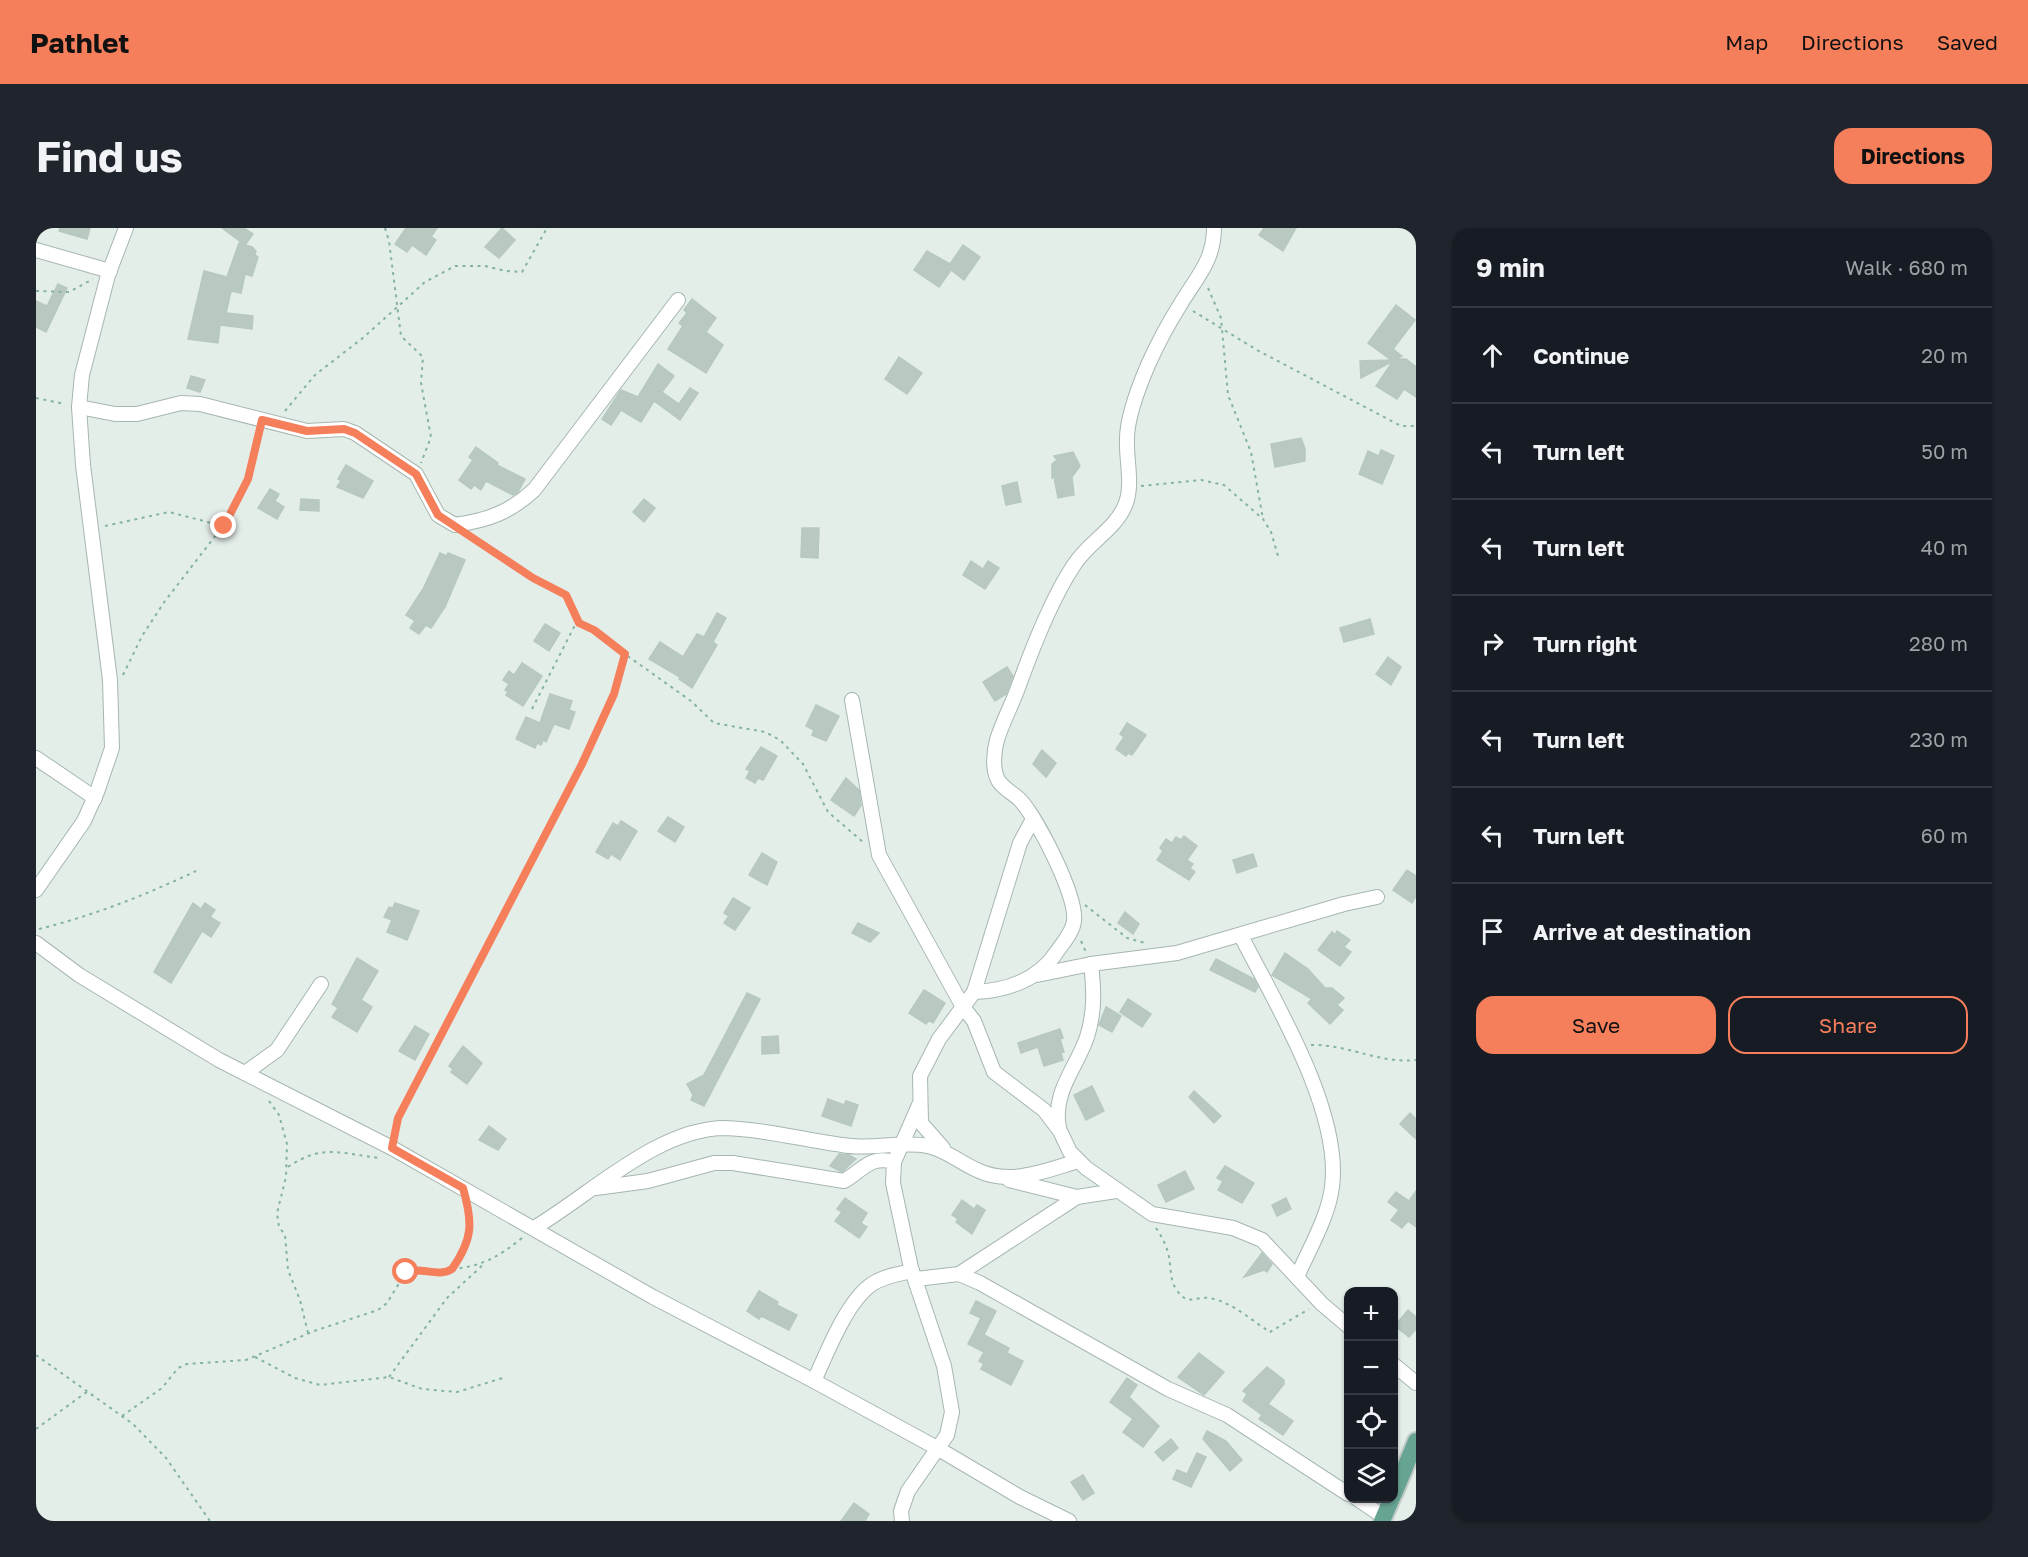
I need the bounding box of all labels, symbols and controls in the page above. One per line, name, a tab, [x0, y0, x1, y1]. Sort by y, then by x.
text: Pathlet	[30, 26, 130, 59]
text: Map	[1725, 29, 1768, 55]
text: Directions	[1801, 29, 1904, 55]
text: Saved	[1937, 29, 1998, 55]
button: Directions	[1834, 128, 1992, 184]
text: Find us	[36, 131, 183, 181]
text: 9 min	[1476, 252, 1545, 283]
text: Walk · 680 m	[1845, 255, 1968, 279]
icon: ahead	[1476, 339, 1509, 372]
text: Continue	[1533, 342, 1629, 369]
text: 20 m	[1921, 343, 1968, 367]
icon: left	[1476, 435, 1509, 468]
text: Turn left	[1533, 438, 1624, 465]
text: 50 m	[1921, 439, 1968, 463]
route end	[210, 512, 236, 538]
icon: left	[1476, 531, 1509, 564]
text: Turn left	[1533, 534, 1624, 561]
text: 40 m	[1921, 535, 1968, 559]
icon: right	[1476, 627, 1509, 660]
text: Turn right	[1533, 630, 1637, 657]
text: 280 m	[1909, 631, 1968, 655]
icon: left	[1476, 723, 1509, 756]
text: Turn left	[1533, 726, 1624, 753]
text: 230 m	[1910, 727, 1968, 751]
icon: left	[1476, 819, 1509, 852]
text: Turn left	[1533, 822, 1624, 849]
text: 60 m	[1921, 823, 1968, 847]
icon: arrive	[1476, 915, 1509, 948]
text: Arrive at destination	[1533, 918, 1751, 945]
button: Save	[1476, 996, 1716, 1054]
button: Share	[1728, 996, 1968, 1054]
route start	[392, 1258, 418, 1284]
map controls	[1344, 1287, 1398, 1503]
button: +	[1344, 1287, 1398, 1341]
button: −	[1344, 1341, 1398, 1395]
button: locate	[1344, 1395, 1398, 1449]
button: layers	[1344, 1449, 1398, 1503]

